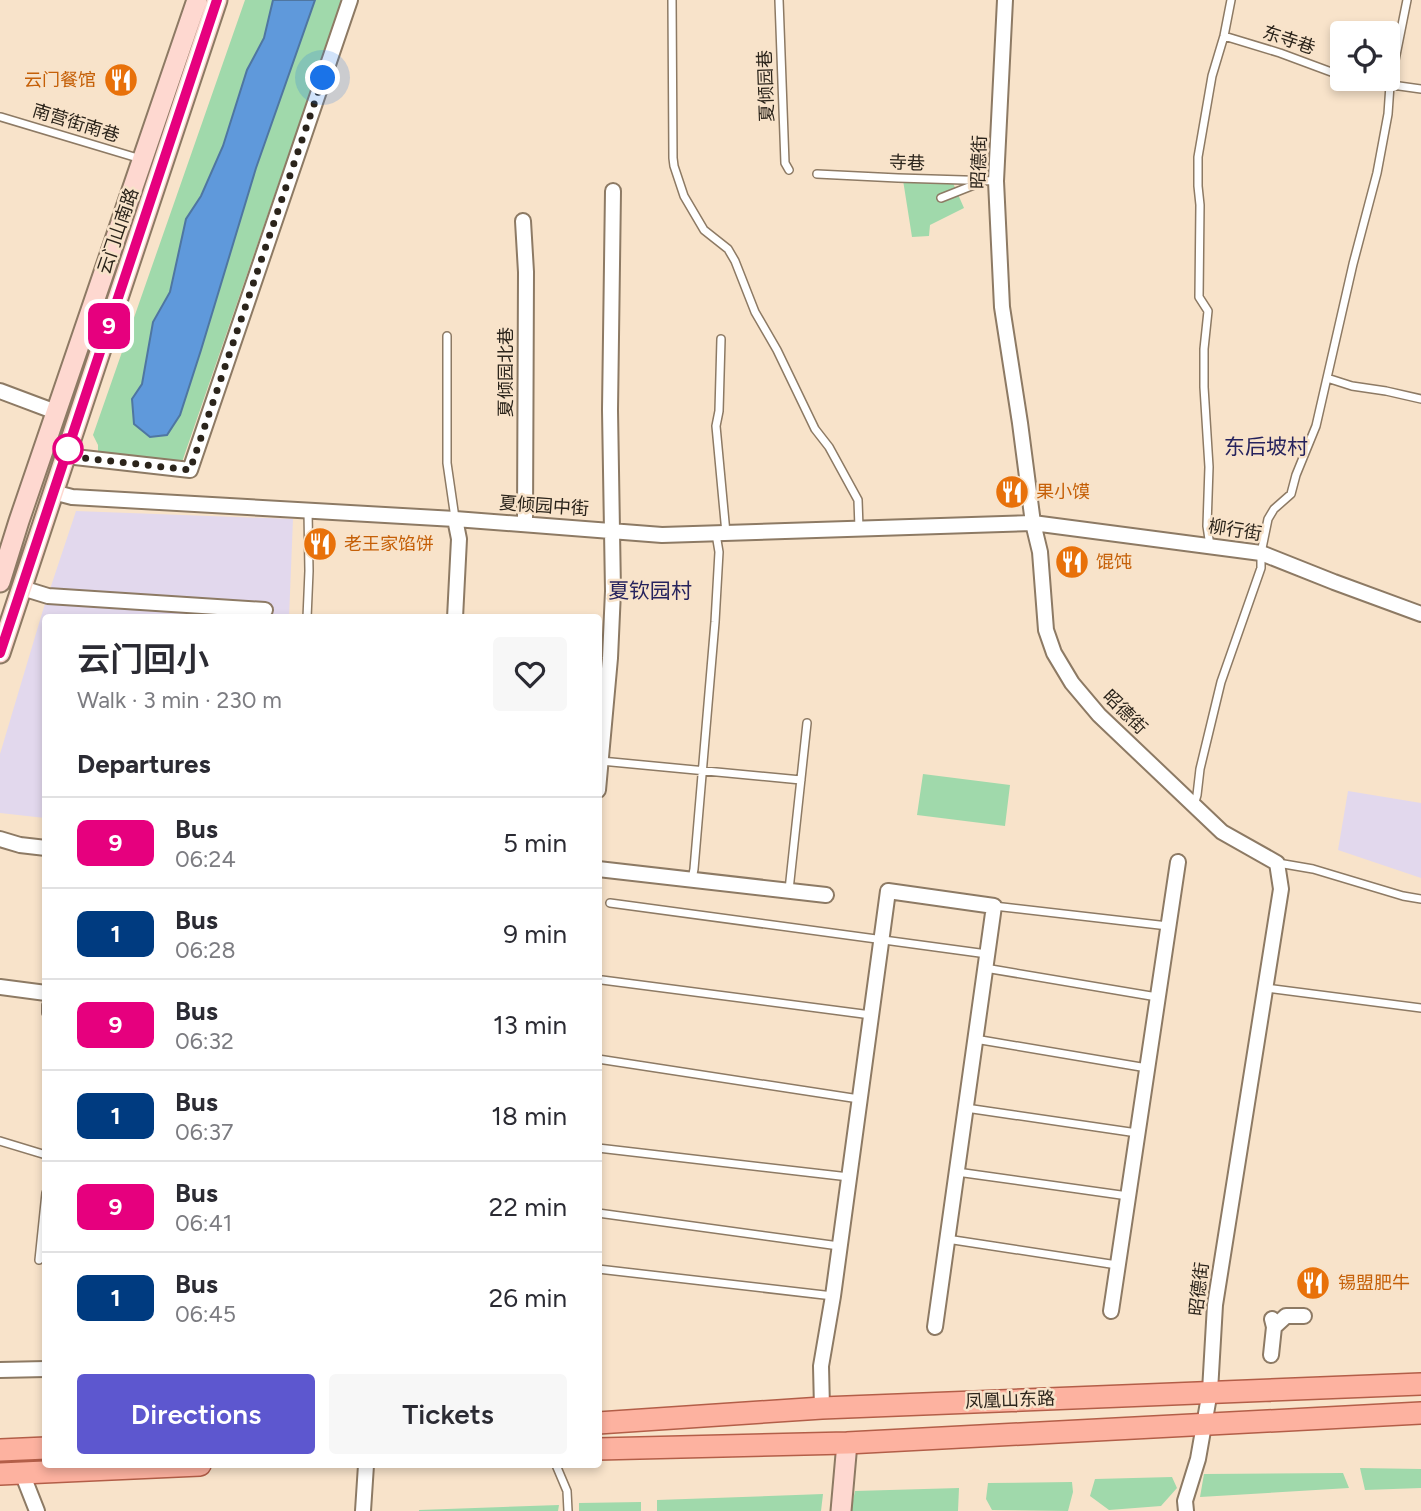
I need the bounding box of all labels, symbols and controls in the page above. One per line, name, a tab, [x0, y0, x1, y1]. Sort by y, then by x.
street label: 东寺巷	[1260, 21, 1318, 59]
map controls	[1330, 21, 1400, 91]
button: locate	[1330, 21, 1400, 91]
street label: 夏倾园巷	[754, 50, 778, 122]
your location	[305, 60, 340, 95]
restaurant icon: 云门餐馆	[102, 61, 140, 99]
place label: 云门餐馆	[24, 69, 96, 91]
street label: 南营街南巷	[30, 99, 122, 147]
street label: 昭德街	[967, 135, 991, 189]
street label: 寺巷	[889, 151, 925, 175]
street label: 云门山南路	[93, 185, 143, 277]
line badge: 9	[86, 303, 132, 349]
text: 9	[102, 311, 116, 340]
street label: 夏倾园北巷	[495, 327, 517, 417]
unlabelled marker	[53, 434, 83, 464]
district label: 东后坡村	[1224, 434, 1308, 459]
restaurant icon: 果小馍	[993, 473, 1031, 511]
place label: 果小馍	[1036, 481, 1090, 503]
street label: 夏倾园中街	[498, 492, 590, 520]
street label: 柳行街	[1207, 515, 1263, 545]
restaurant icon: 老王家馅饼	[301, 525, 339, 563]
place label: 老王家馅饼	[344, 533, 434, 555]
restaurant icon: 馄饨	[1053, 543, 1091, 581]
place label: 馄饨	[1096, 551, 1132, 573]
district label: 夏钦园村	[608, 578, 692, 603]
button: heart	[493, 637, 567, 711]
text: 云门回小	[77, 640, 209, 679]
street label: 昭德街	[1098, 685, 1152, 739]
text: Walk · 3 min · 230 m	[77, 686, 282, 714]
text: Departures	[77, 748, 211, 780]
text: Bus	[175, 813, 218, 845]
text: 5 min	[503, 827, 567, 859]
text: 9	[109, 828, 122, 857]
text: 06:24	[175, 845, 236, 873]
text: Bus	[175, 904, 218, 936]
text: 9 min	[503, 918, 567, 950]
text: 1	[110, 919, 121, 948]
text: 06:28	[175, 936, 236, 964]
text: Bus	[175, 995, 218, 1027]
text: 13 min	[493, 1009, 567, 1041]
text: 9	[109, 1010, 122, 1039]
text: 06:32	[175, 1027, 234, 1055]
text: Bus	[175, 1086, 218, 1118]
text: 18 min	[491, 1100, 567, 1132]
text: 1	[110, 1101, 121, 1130]
text: 06:37	[175, 1118, 233, 1146]
text: Bus	[175, 1177, 218, 1209]
text: 22 min	[489, 1191, 567, 1223]
text: 9	[109, 1192, 122, 1221]
text: 06:41	[175, 1209, 232, 1237]
street label: 昭德街	[1185, 1261, 1213, 1317]
restaurant icon: 锡盟肥牛	[1294, 1264, 1332, 1302]
text: Bus	[175, 1268, 218, 1300]
place label: 锡盟肥牛	[1338, 1272, 1410, 1294]
text: 26 min	[489, 1282, 567, 1314]
text: 1	[110, 1283, 121, 1312]
text: 06:45	[175, 1300, 236, 1328]
button: Directions	[77, 1374, 315, 1454]
button: Tickets	[329, 1374, 567, 1454]
street label: 凤凰山东路	[965, 1387, 1055, 1413]

